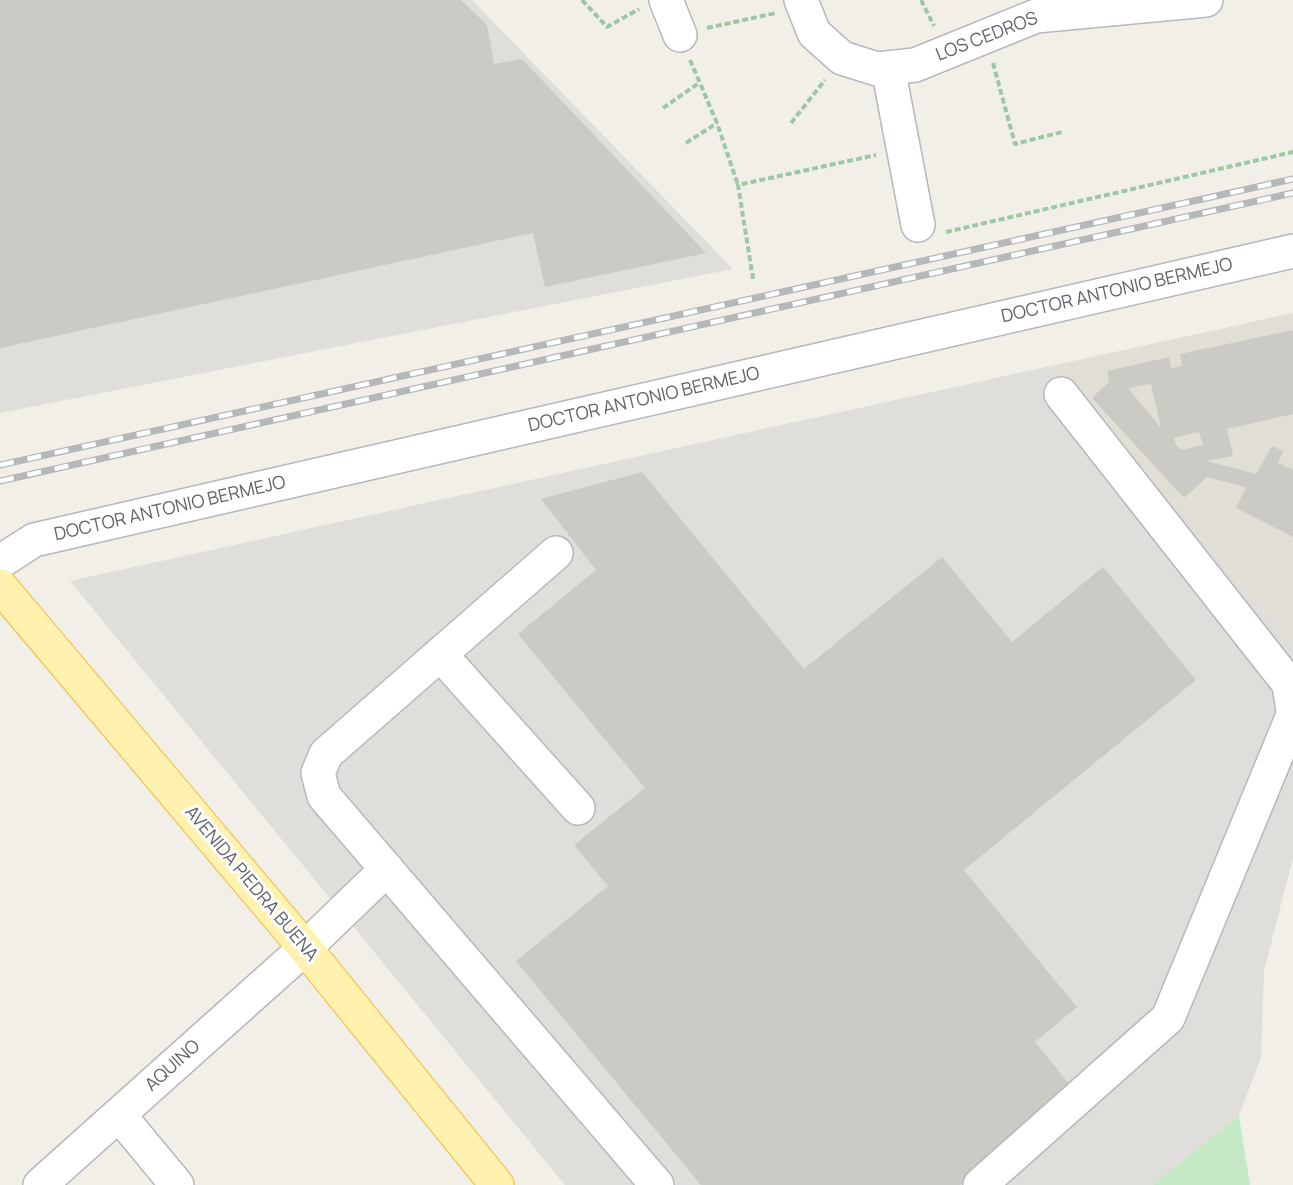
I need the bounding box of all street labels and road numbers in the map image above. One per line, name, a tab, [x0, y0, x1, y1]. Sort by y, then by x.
street label: LOS CEDROS	[933, 8, 1041, 66]
street label: DOCTOR ANTONIO BERMEJO	[999, 254, 1235, 328]
street label: DOCTOR ANTONIO BERMEJO	[526, 363, 762, 437]
street label: DOCTOR ANTONIO BERMEJO	[52, 472, 288, 546]
street label: AVENIDA PIEDRA BUENA	[180, 802, 322, 966]
street label: AQUINO	[141, 1036, 205, 1096]

